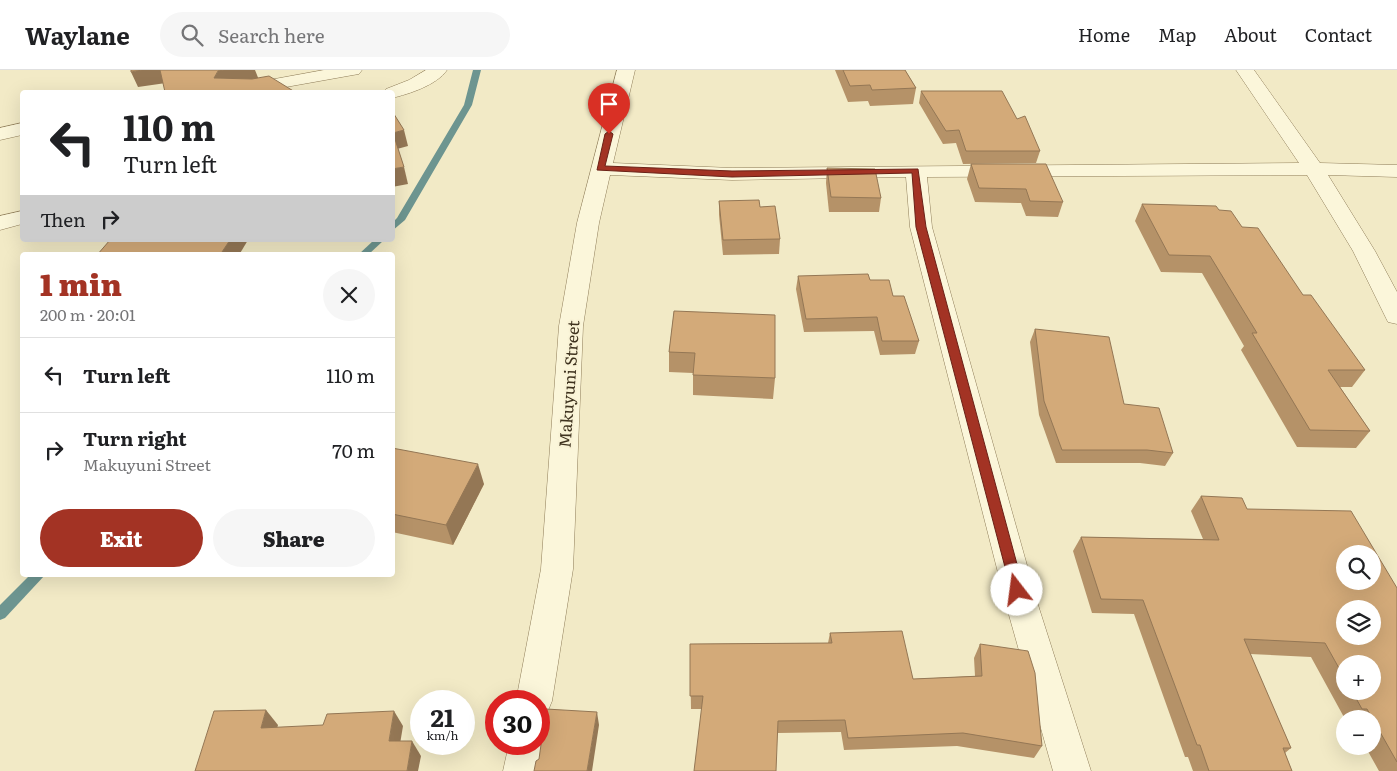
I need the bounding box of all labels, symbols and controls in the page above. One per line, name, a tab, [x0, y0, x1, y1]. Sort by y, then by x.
search box	[160, 12, 510, 57]
text: Waylane	[25, 17, 130, 52]
icon: search	[178, 21, 206, 49]
text: Search here	[218, 21, 325, 49]
text: Home	[1078, 21, 1130, 48]
text: Map	[1158, 21, 1196, 48]
text: About	[1224, 21, 1277, 48]
text: Contact	[1305, 21, 1372, 48]
pin	[588, 83, 630, 134]
icon: arrive	[595, 90, 623, 118]
text: 110 m	[123, 100, 215, 152]
icon: left	[40, 110, 105, 175]
text: Turn left	[123, 147, 217, 180]
text: Then	[40, 205, 86, 233]
icon: right	[96, 205, 124, 233]
text: 1 min	[40, 261, 122, 305]
button: close	[323, 269, 375, 321]
text: 200 m · 20:01	[40, 302, 136, 326]
street label: Makuyuni Street	[552, 319, 584, 449]
icon: left	[40, 361, 68, 389]
text: Turn left	[83, 361, 170, 389]
text: 110 m	[326, 361, 375, 389]
text: Turn right	[83, 424, 187, 452]
icon: right	[40, 436, 68, 464]
text: 70 m	[332, 436, 375, 464]
text: Makuyuni Street	[83, 452, 211, 476]
button: Exit	[40, 509, 203, 567]
button: Share	[213, 509, 375, 567]
map controls	[1336, 545, 1381, 755]
button: search	[1336, 545, 1381, 590]
position arrow	[990, 563, 1042, 615]
button: layers	[1336, 600, 1381, 645]
button: +	[1336, 655, 1381, 700]
speed limit sign: 30	[485, 690, 550, 755]
text: 21	[431, 698, 454, 735]
button: −	[1336, 710, 1381, 755]
text: km/h	[427, 726, 458, 744]

